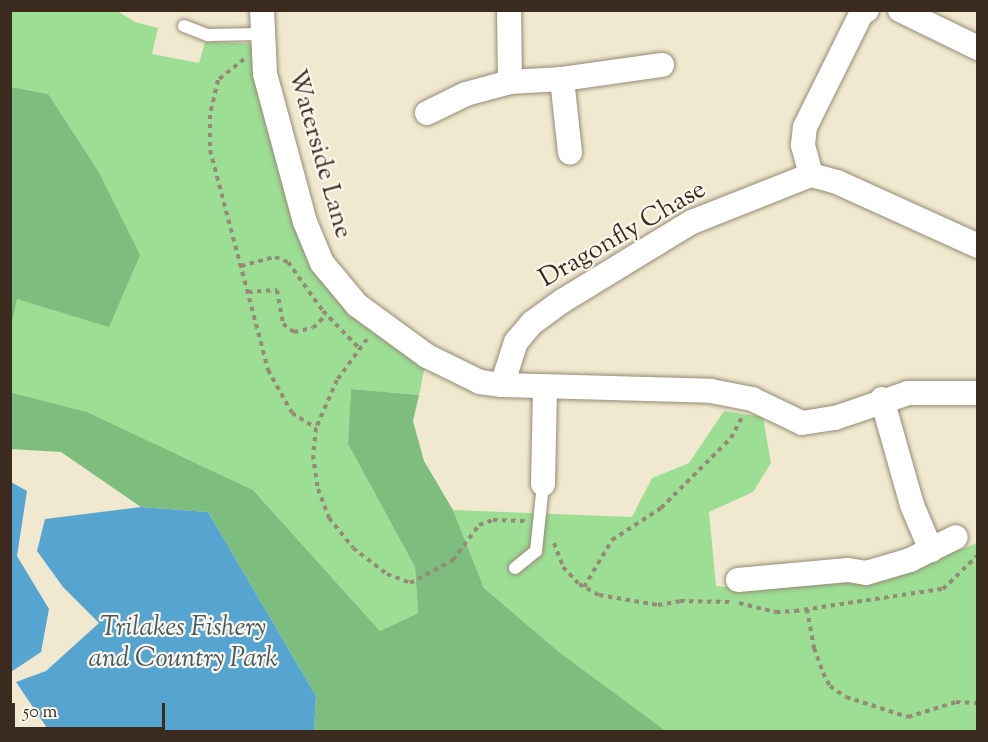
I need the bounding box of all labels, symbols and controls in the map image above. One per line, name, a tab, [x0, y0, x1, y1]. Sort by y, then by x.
street label: Waterside Lane	[280, 66, 358, 242]
street label: Dragonfly Chase	[534, 175, 712, 295]
water label: Trilakes Fishery and Country Park	[88, 612, 278, 675]
scale bar	[15, 691, 168, 729]
text: 50 m	[23, 700, 57, 726]

